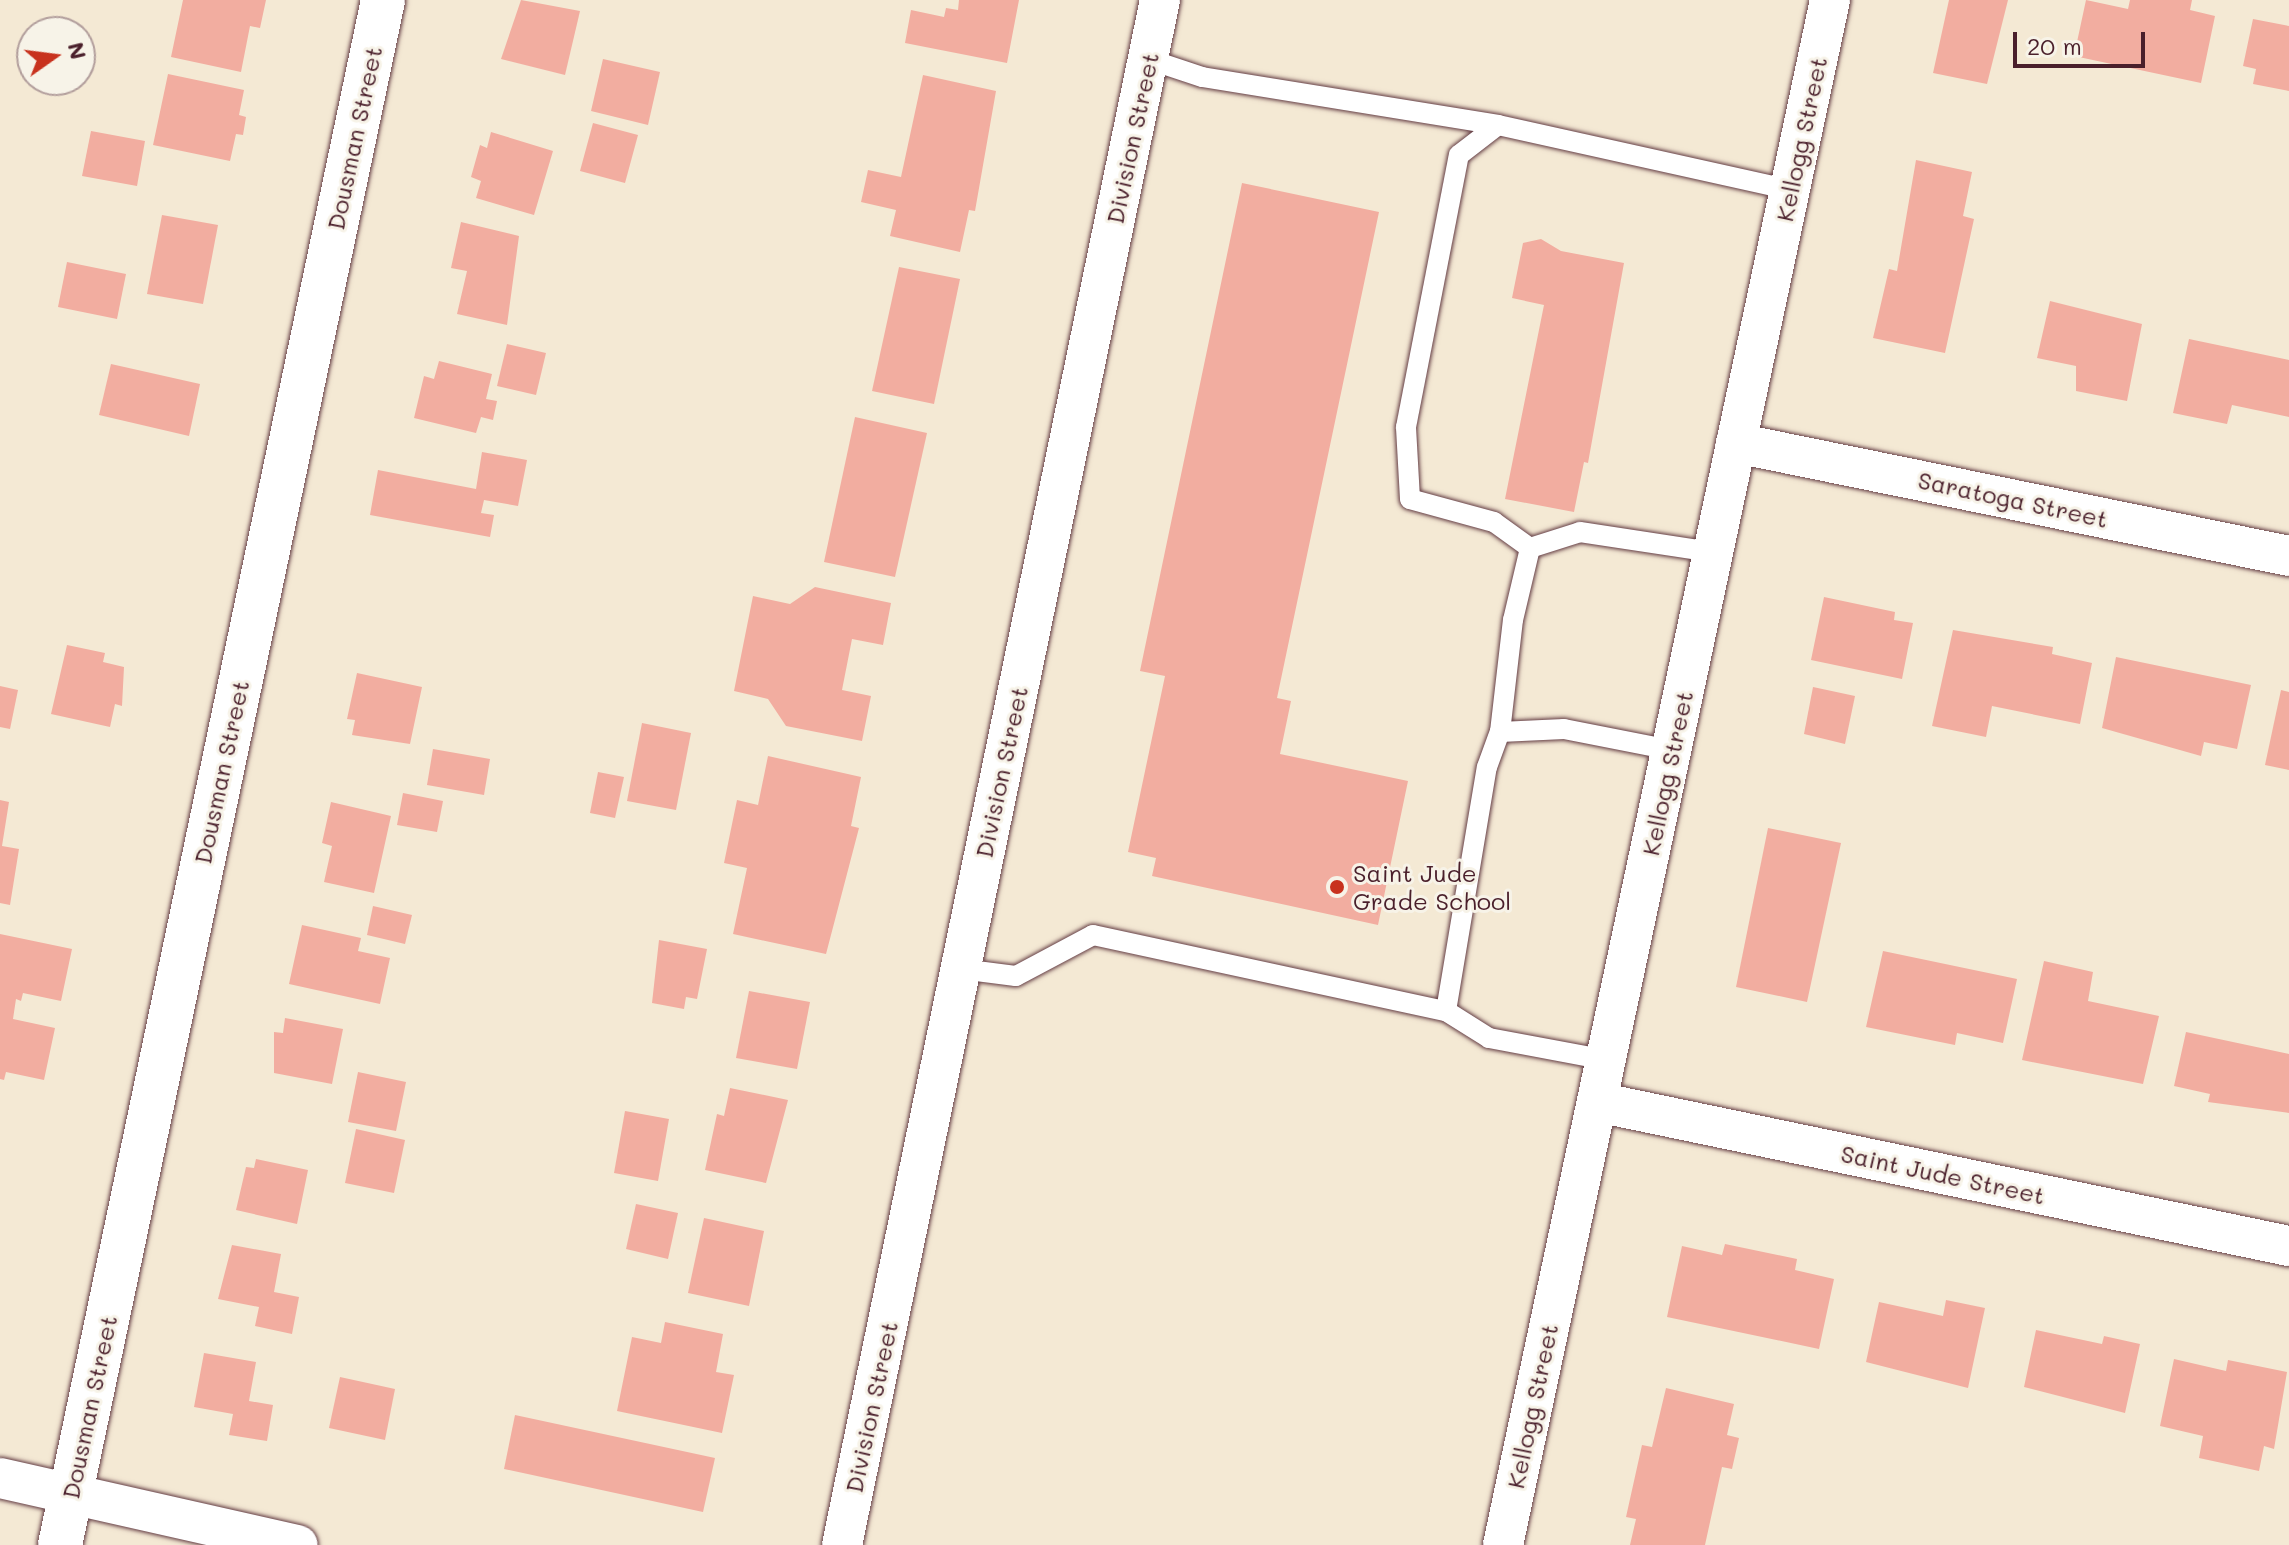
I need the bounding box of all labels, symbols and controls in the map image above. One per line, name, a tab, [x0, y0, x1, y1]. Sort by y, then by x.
north arrow	[16, 16, 96, 96]
scale bar	[2017, 16, 2149, 66]
text: 20 m	[2027, 30, 2082, 61]
text: N	[62, 39, 94, 62]
street label: Dousman Street	[320, 44, 388, 232]
street label: Division Street	[1100, 50, 1164, 226]
street label: Kellogg Street	[1769, 54, 1833, 224]
street label: Saratoga Street	[1916, 465, 2110, 533]
street label: Dousman Street	[187, 678, 255, 866]
street label: Division Street	[969, 684, 1033, 860]
street label: Kellogg Street	[1635, 688, 1699, 858]
place label: Saint Jude Grade School	[1353, 859, 1511, 915]
marker: Saint Jude Grade School	[1328, 878, 1346, 896]
street label: Saint Jude Street	[1838, 1138, 2048, 1210]
street label: Dousman Street	[55, 1313, 123, 1501]
street label: Division Street	[839, 1319, 903, 1495]
street label: Kellogg Street	[1500, 1321, 1564, 1491]

